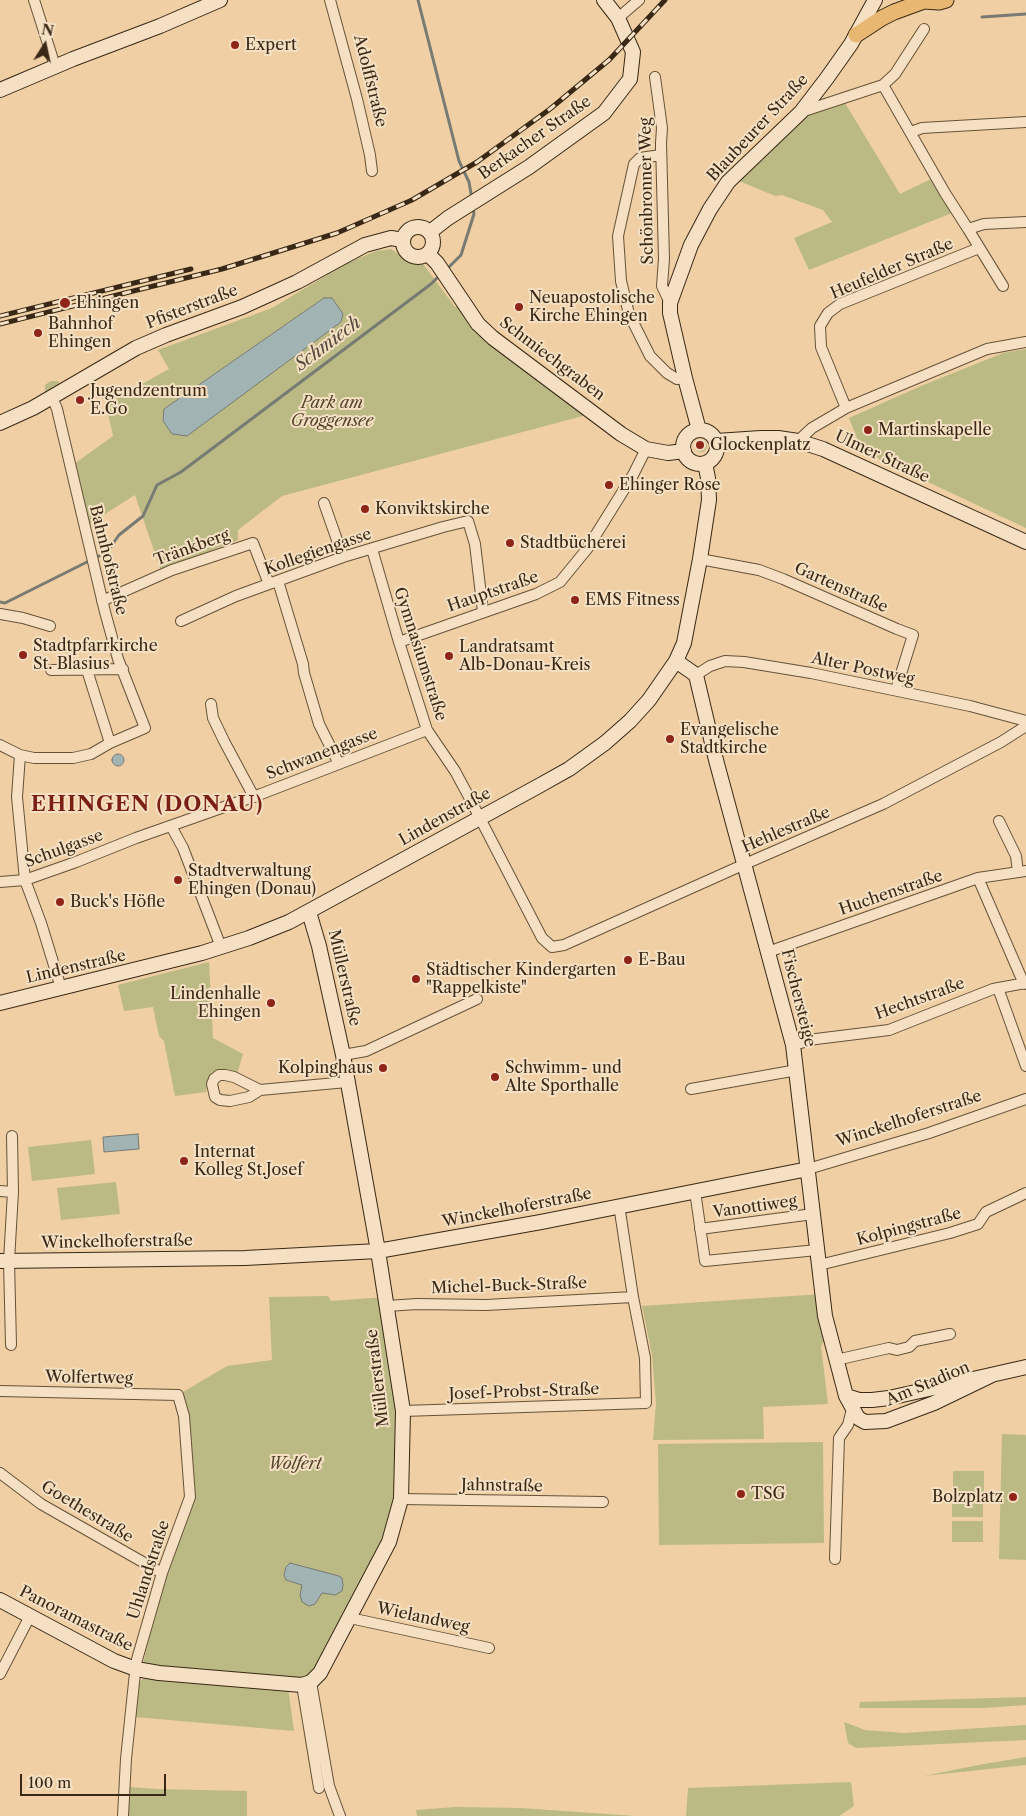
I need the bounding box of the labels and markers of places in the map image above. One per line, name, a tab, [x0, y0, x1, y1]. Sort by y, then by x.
place label: Expert	[245, 35, 297, 55]
marker: Expert	[229, 39, 241, 51]
place label: Neuapostolische Kirche Ehingen	[529, 288, 655, 326]
place label: Ehingen	[76, 293, 139, 313]
marker: Ehingen	[58, 296, 72, 310]
marker: Neuapostolische Kirche Ehingen	[513, 301, 525, 313]
place label: Bahnhof Ehingen	[48, 314, 113, 352]
marker: Bahnhof Ehingen	[32, 327, 44, 339]
place label: Jugendzentrum E.Go	[90, 381, 207, 419]
marker: Jugendzentrum E.Go	[74, 394, 86, 406]
place label: Martinskapelle	[878, 420, 991, 440]
marker: Martinskapelle	[862, 424, 874, 436]
place label: Glockenplatz	[710, 435, 810, 455]
marker: Glockenplatz	[694, 439, 706, 451]
place label: Ehinger Rose	[619, 475, 721, 495]
marker: Ehinger Rose	[603, 479, 615, 491]
place label: Konviktskirche	[375, 499, 490, 519]
marker: Konviktskirche	[359, 503, 371, 515]
place label: Stadtbücherei	[520, 533, 626, 553]
marker: Stadtbücherei	[504, 537, 516, 549]
place label: EMS Fitness	[585, 590, 680, 610]
marker: EMS Fitness	[569, 594, 581, 606]
place label: Stadtpfarrkirche St. Blasius	[33, 636, 158, 674]
place label: Landratsamt Alb-Donau-Kreis	[459, 637, 590, 675]
marker: Stadtpfarrkirche St. Blasius	[17, 649, 29, 661]
marker: Landratsamt Alb-Donau-Kreis	[443, 650, 455, 662]
place label: Evangelische Stadtkirche	[680, 720, 779, 758]
marker: Evangelische Stadtkirche	[664, 733, 676, 745]
place label: Stadtverwaltung Ehingen (Donau)	[188, 861, 316, 899]
marker: Stadtverwaltung Ehingen (Donau)	[172, 874, 184, 886]
place label: Buck's Höfle	[70, 892, 165, 912]
marker: Buck's Höfle	[54, 896, 66, 908]
place label: E-Bau	[638, 950, 686, 970]
marker: E-Bau	[622, 954, 634, 966]
place label: Städtischer Kindergarten "Rappelkiste"	[426, 960, 616, 998]
marker: Städtischer Kindergarten "Rappelkiste"	[410, 973, 422, 985]
place label: Lindenhalle Ehingen	[170, 984, 261, 1022]
marker: Lindenhalle Ehingen	[265, 997, 277, 1009]
place label: Kolpinghaus	[278, 1058, 373, 1078]
place label: Schwimm- und Alte Sporthalle	[505, 1058, 622, 1096]
marker: Kolpinghaus	[377, 1062, 389, 1074]
marker: Schwimm- und Alte Sporthalle	[489, 1071, 501, 1083]
place label: Internat Kolleg St.Josef	[194, 1142, 303, 1180]
marker: Internat Kolleg St.Josef	[178, 1155, 190, 1167]
place label: TSG	[751, 1484, 785, 1504]
place label: Bolzplatz	[932, 1487, 1003, 1507]
marker: TSG	[735, 1488, 747, 1500]
marker: Bolzplatz	[1007, 1491, 1019, 1503]

